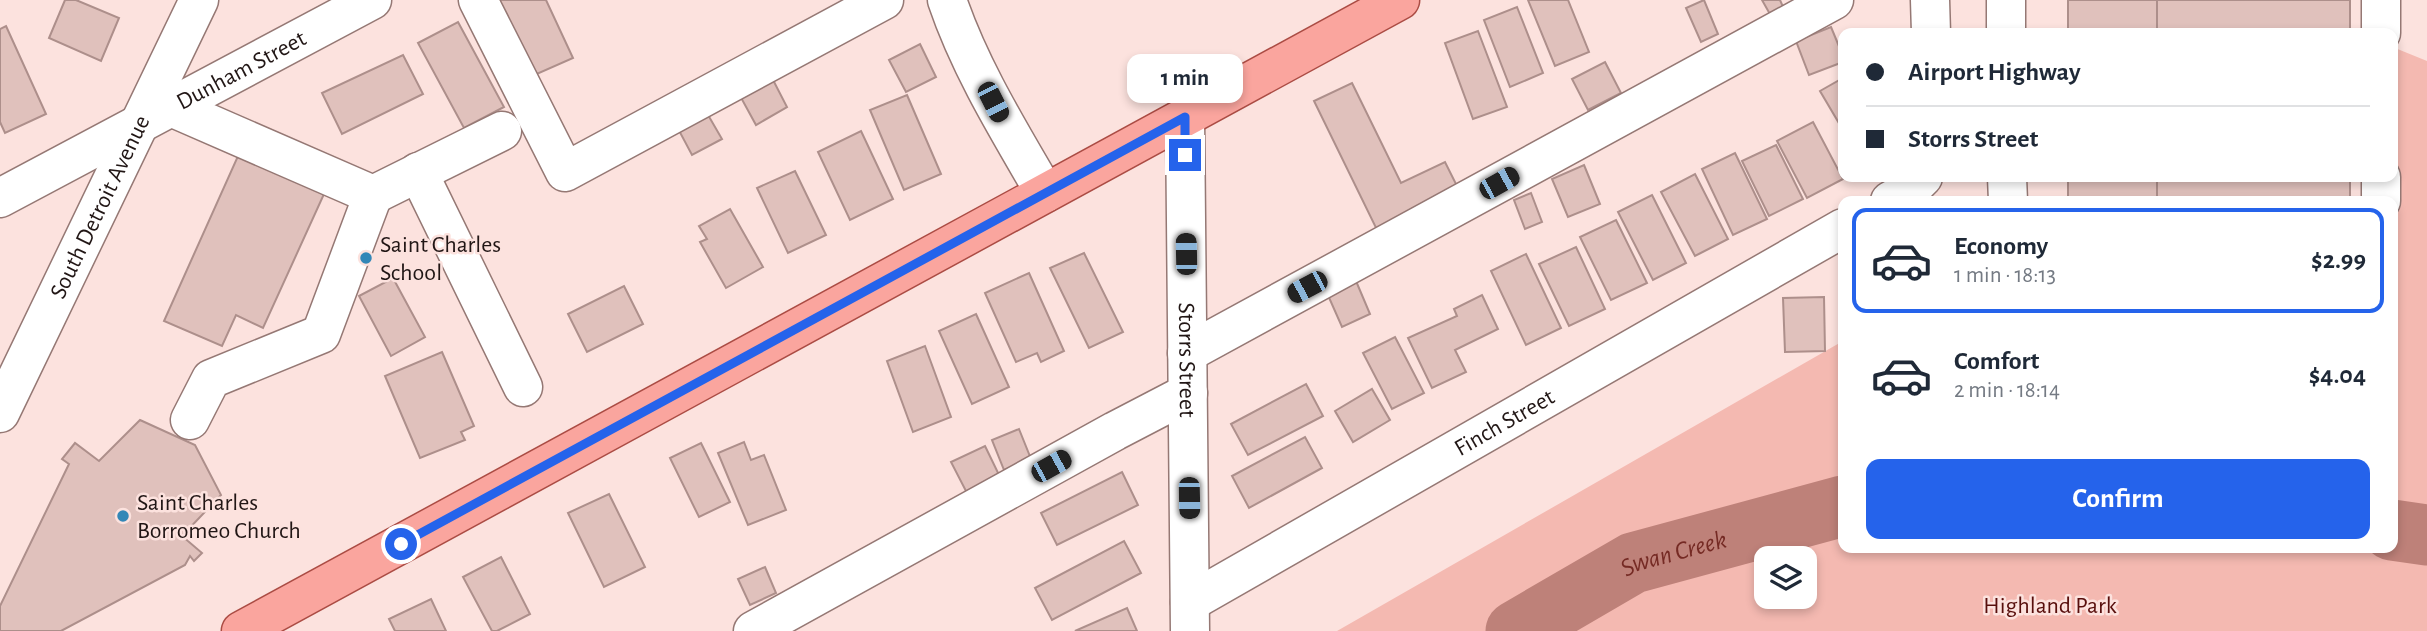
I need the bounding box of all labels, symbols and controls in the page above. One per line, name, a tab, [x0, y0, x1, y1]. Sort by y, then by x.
street label: Dunham Street	[173, 26, 310, 115]
callout: 1 min	[1127, 54, 1243, 102]
text: Airport Highway	[1908, 59, 2081, 85]
text: 1 min	[1161, 67, 1209, 90]
car	[975, 79, 1012, 125]
street label: South Detroit Avenue	[46, 112, 155, 303]
text: Storrs Street	[1908, 126, 2038, 152]
route end	[1169, 139, 1201, 171]
car	[1476, 164, 1523, 202]
icon: car	[1870, 229, 1933, 292]
place label: Saint Charles School	[380, 233, 501, 285]
car	[1176, 233, 1197, 275]
text: Economy	[1954, 233, 2048, 259]
text: $2.99	[2311, 247, 2366, 273]
marker: Saint Charles School	[358, 250, 374, 266]
text: 1 min · 18:13	[1954, 264, 2056, 287]
car	[1284, 268, 1331, 306]
street label: Storrs Street	[1174, 302, 1199, 418]
icon: car	[1870, 344, 1933, 407]
text: Comfort	[1954, 348, 2039, 374]
text: $4.04	[2309, 362, 2366, 388]
text: 2 min · 18:14	[1954, 379, 2060, 402]
street label: Finch Street	[1451, 385, 1559, 461]
car	[1028, 447, 1075, 485]
button: Confirm	[1866, 459, 2370, 539]
car	[1179, 477, 1200, 519]
place label: Saint Charles Borromeo Church	[137, 491, 301, 543]
marker: Saint Charles Borromeo Church	[115, 508, 131, 524]
water label: Swan Creek	[1616, 526, 1729, 581]
route start	[385, 528, 417, 560]
map controls	[1754, 546, 1817, 609]
button: layers	[1754, 546, 1817, 609]
park label: Highland Park	[1983, 594, 2117, 618]

